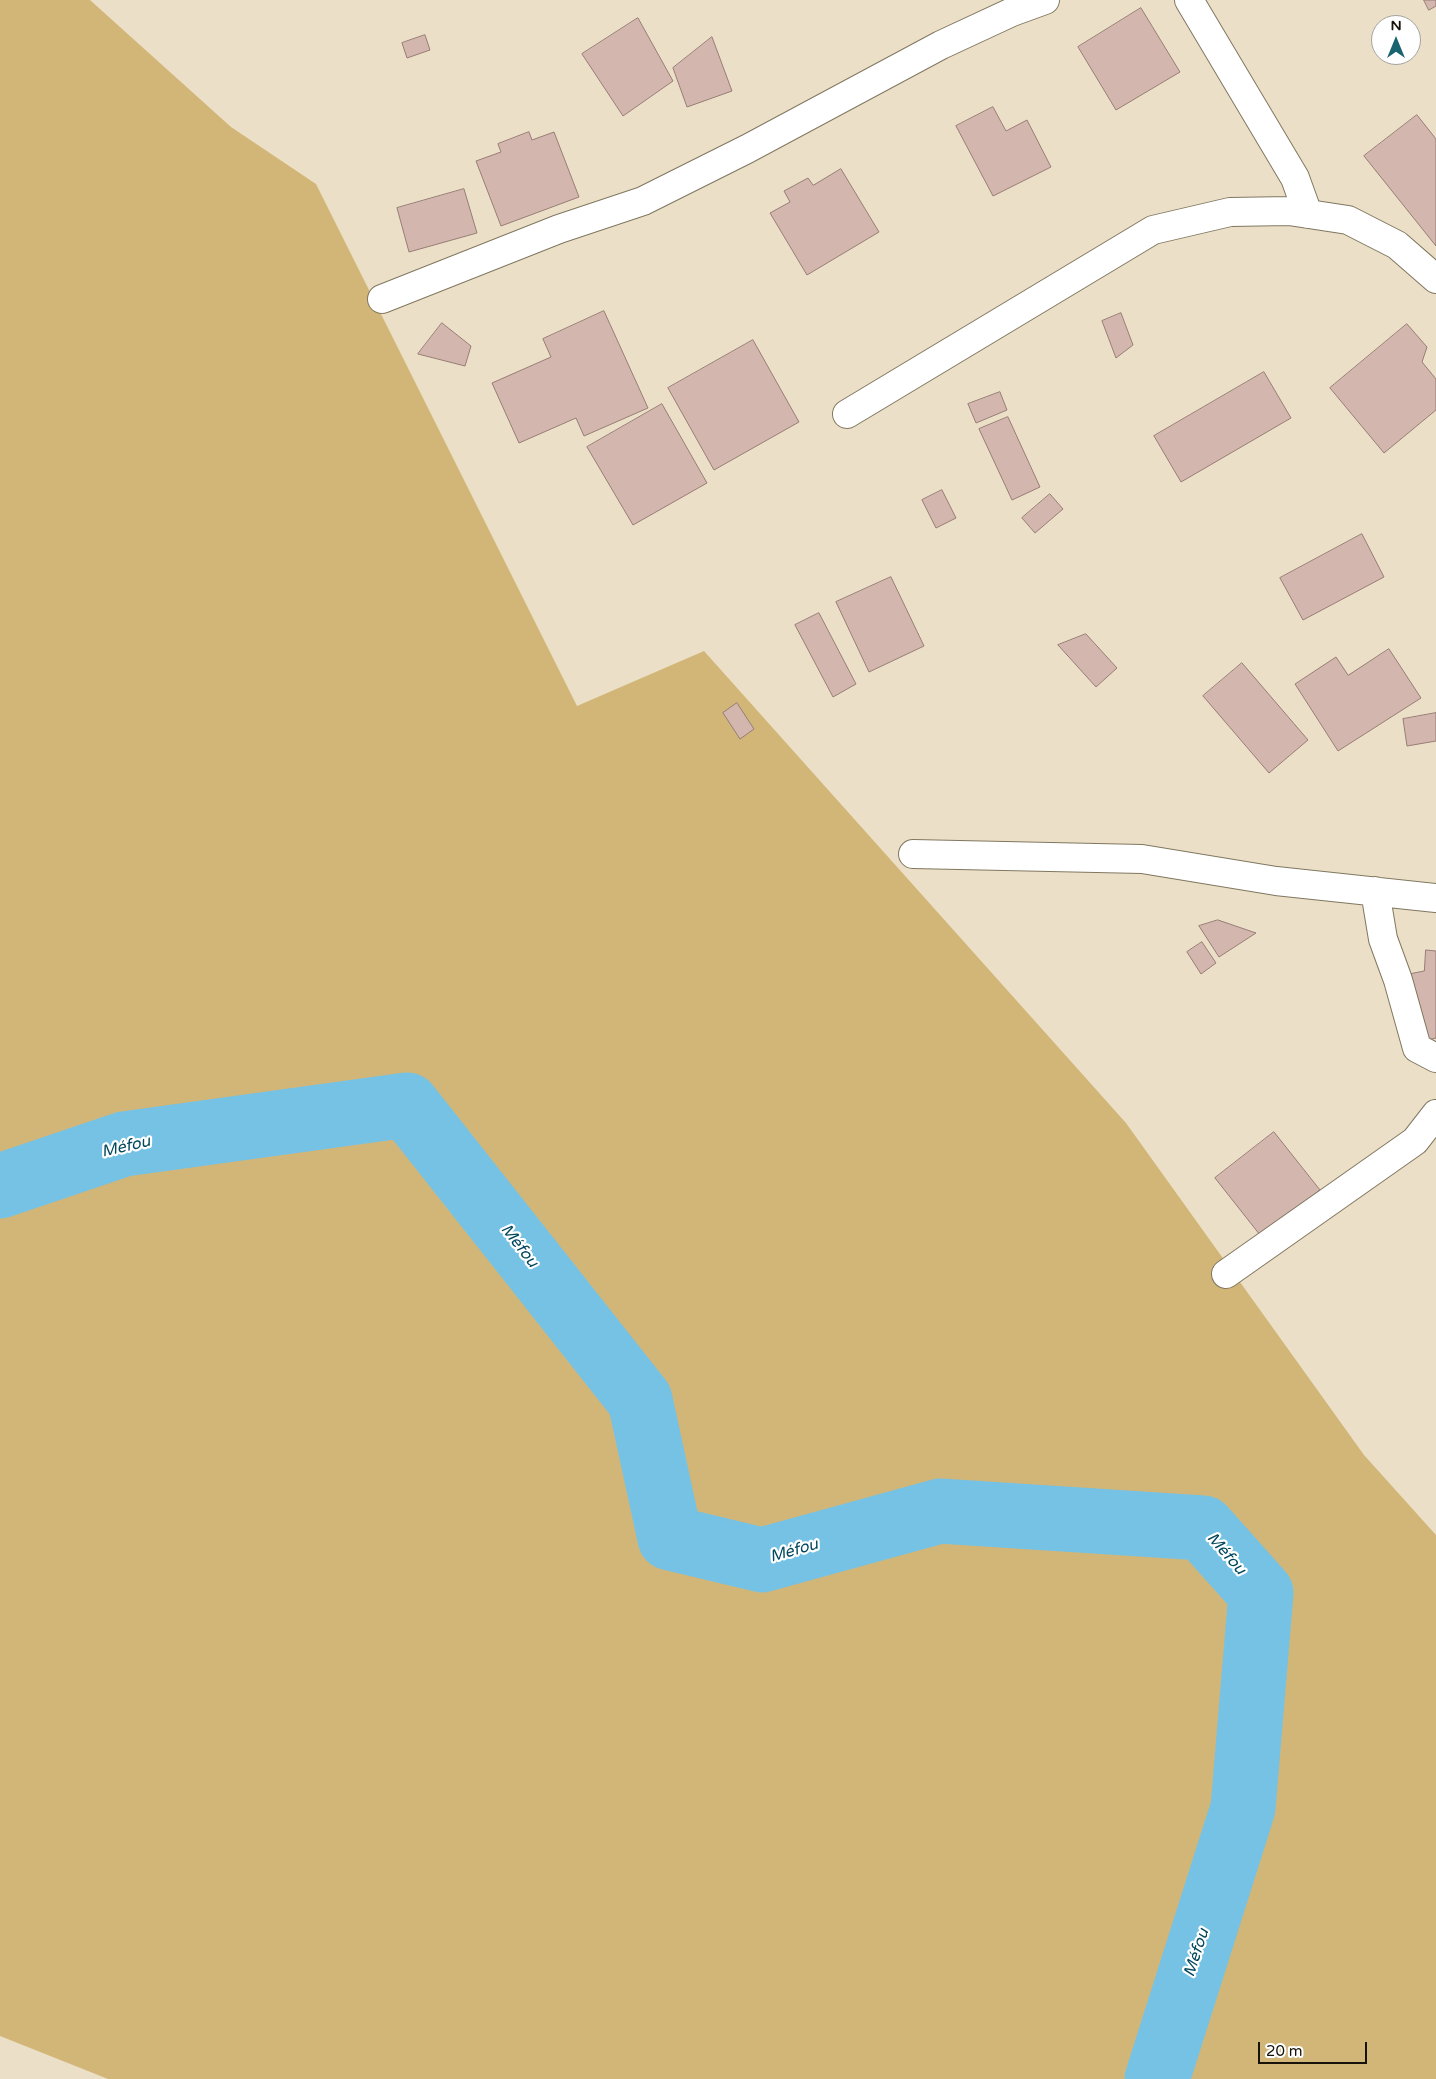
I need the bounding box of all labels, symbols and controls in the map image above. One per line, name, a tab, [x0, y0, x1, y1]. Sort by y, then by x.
north arrow	[1371, 15, 1421, 65]
text: N	[1390, 17, 1402, 34]
water label: Méfou	[100, 1132, 152, 1162]
water label: Méfou	[496, 1221, 542, 1271]
water label: Méfou	[1203, 1529, 1249, 1579]
water label: Méfou	[768, 1535, 820, 1567]
water label: Méfou	[1180, 1927, 1214, 1979]
scale bar	[1261, 2032, 1370, 2064]
text: 20 m	[1266, 2042, 1303, 2060]

